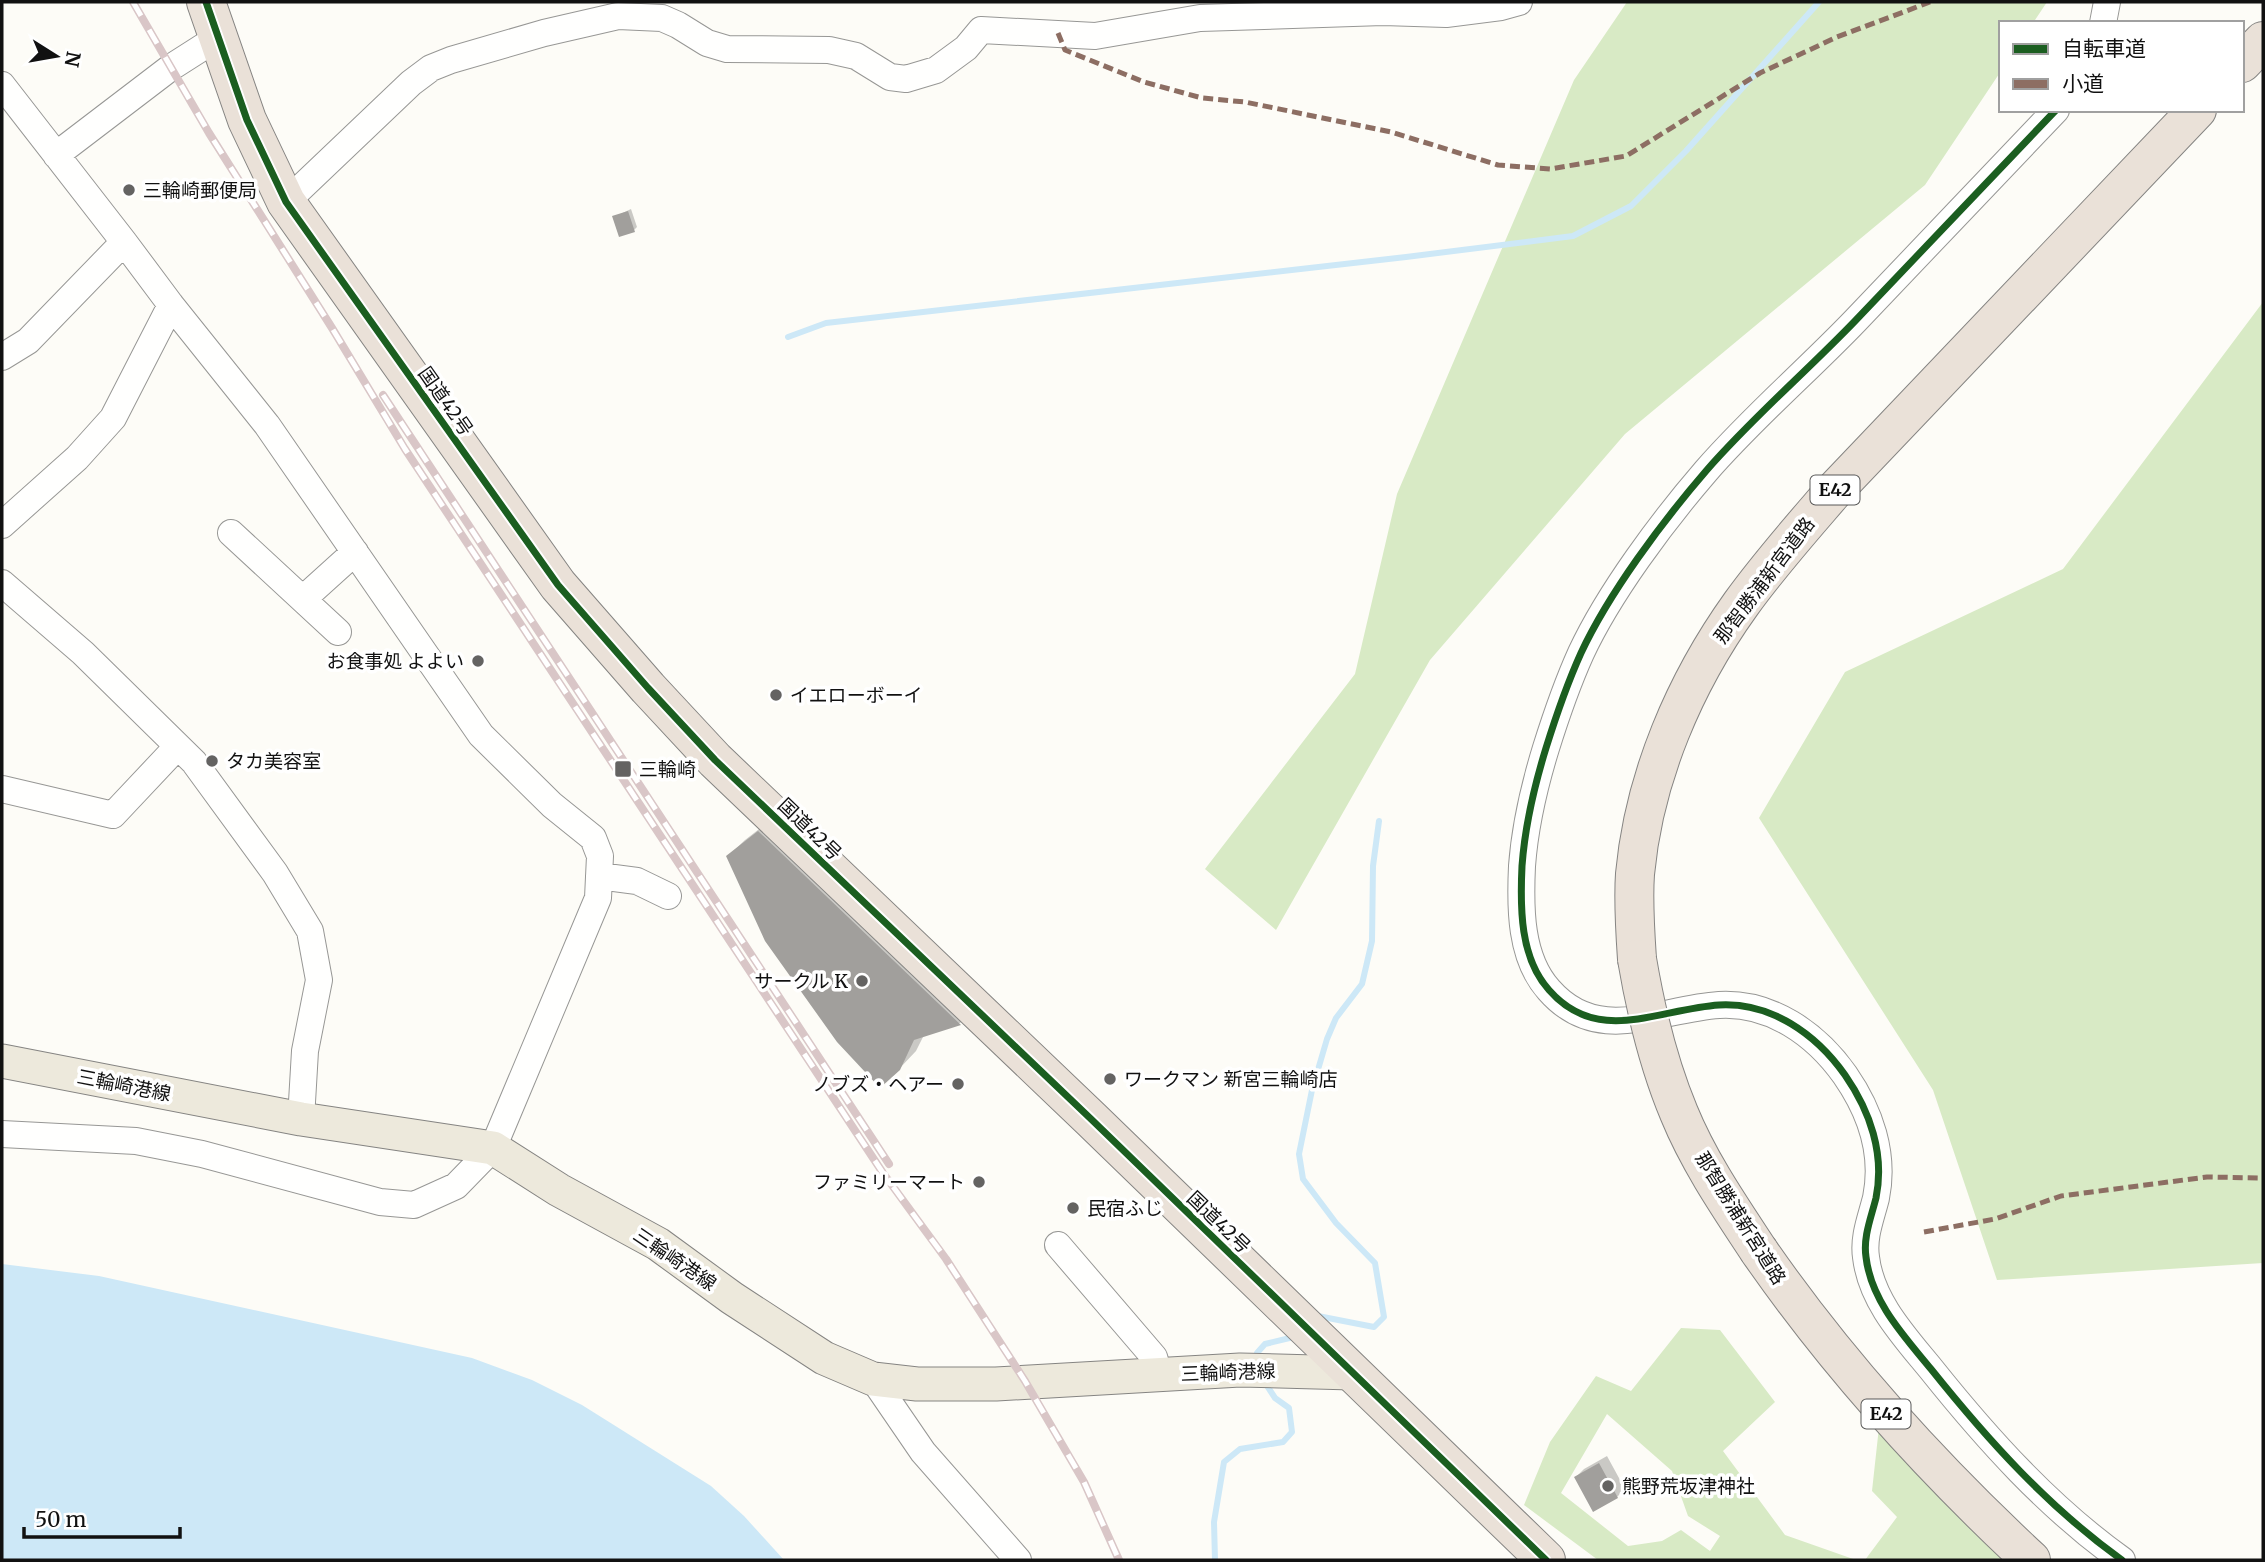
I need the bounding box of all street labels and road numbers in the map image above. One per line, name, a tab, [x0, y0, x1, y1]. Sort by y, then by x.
street label: 国道42号	[414, 362, 478, 440]
road number: E42	[1811, 476, 1860, 504]
street label: 那智勝浦新宮道路	[1709, 512, 1819, 648]
street label: 国道42号	[773, 793, 847, 865]
street label: 三輪崎港線	[75, 1064, 173, 1106]
street label: 那智勝浦新宮道路	[1691, 1147, 1791, 1289]
street label: 国道42号	[1182, 1186, 1256, 1258]
street label: 三輪崎港線	[629, 1222, 721, 1296]
street label: 三輪崎港線	[1180, 1358, 1276, 1386]
road number: E42	[1862, 1400, 1910, 1428]

